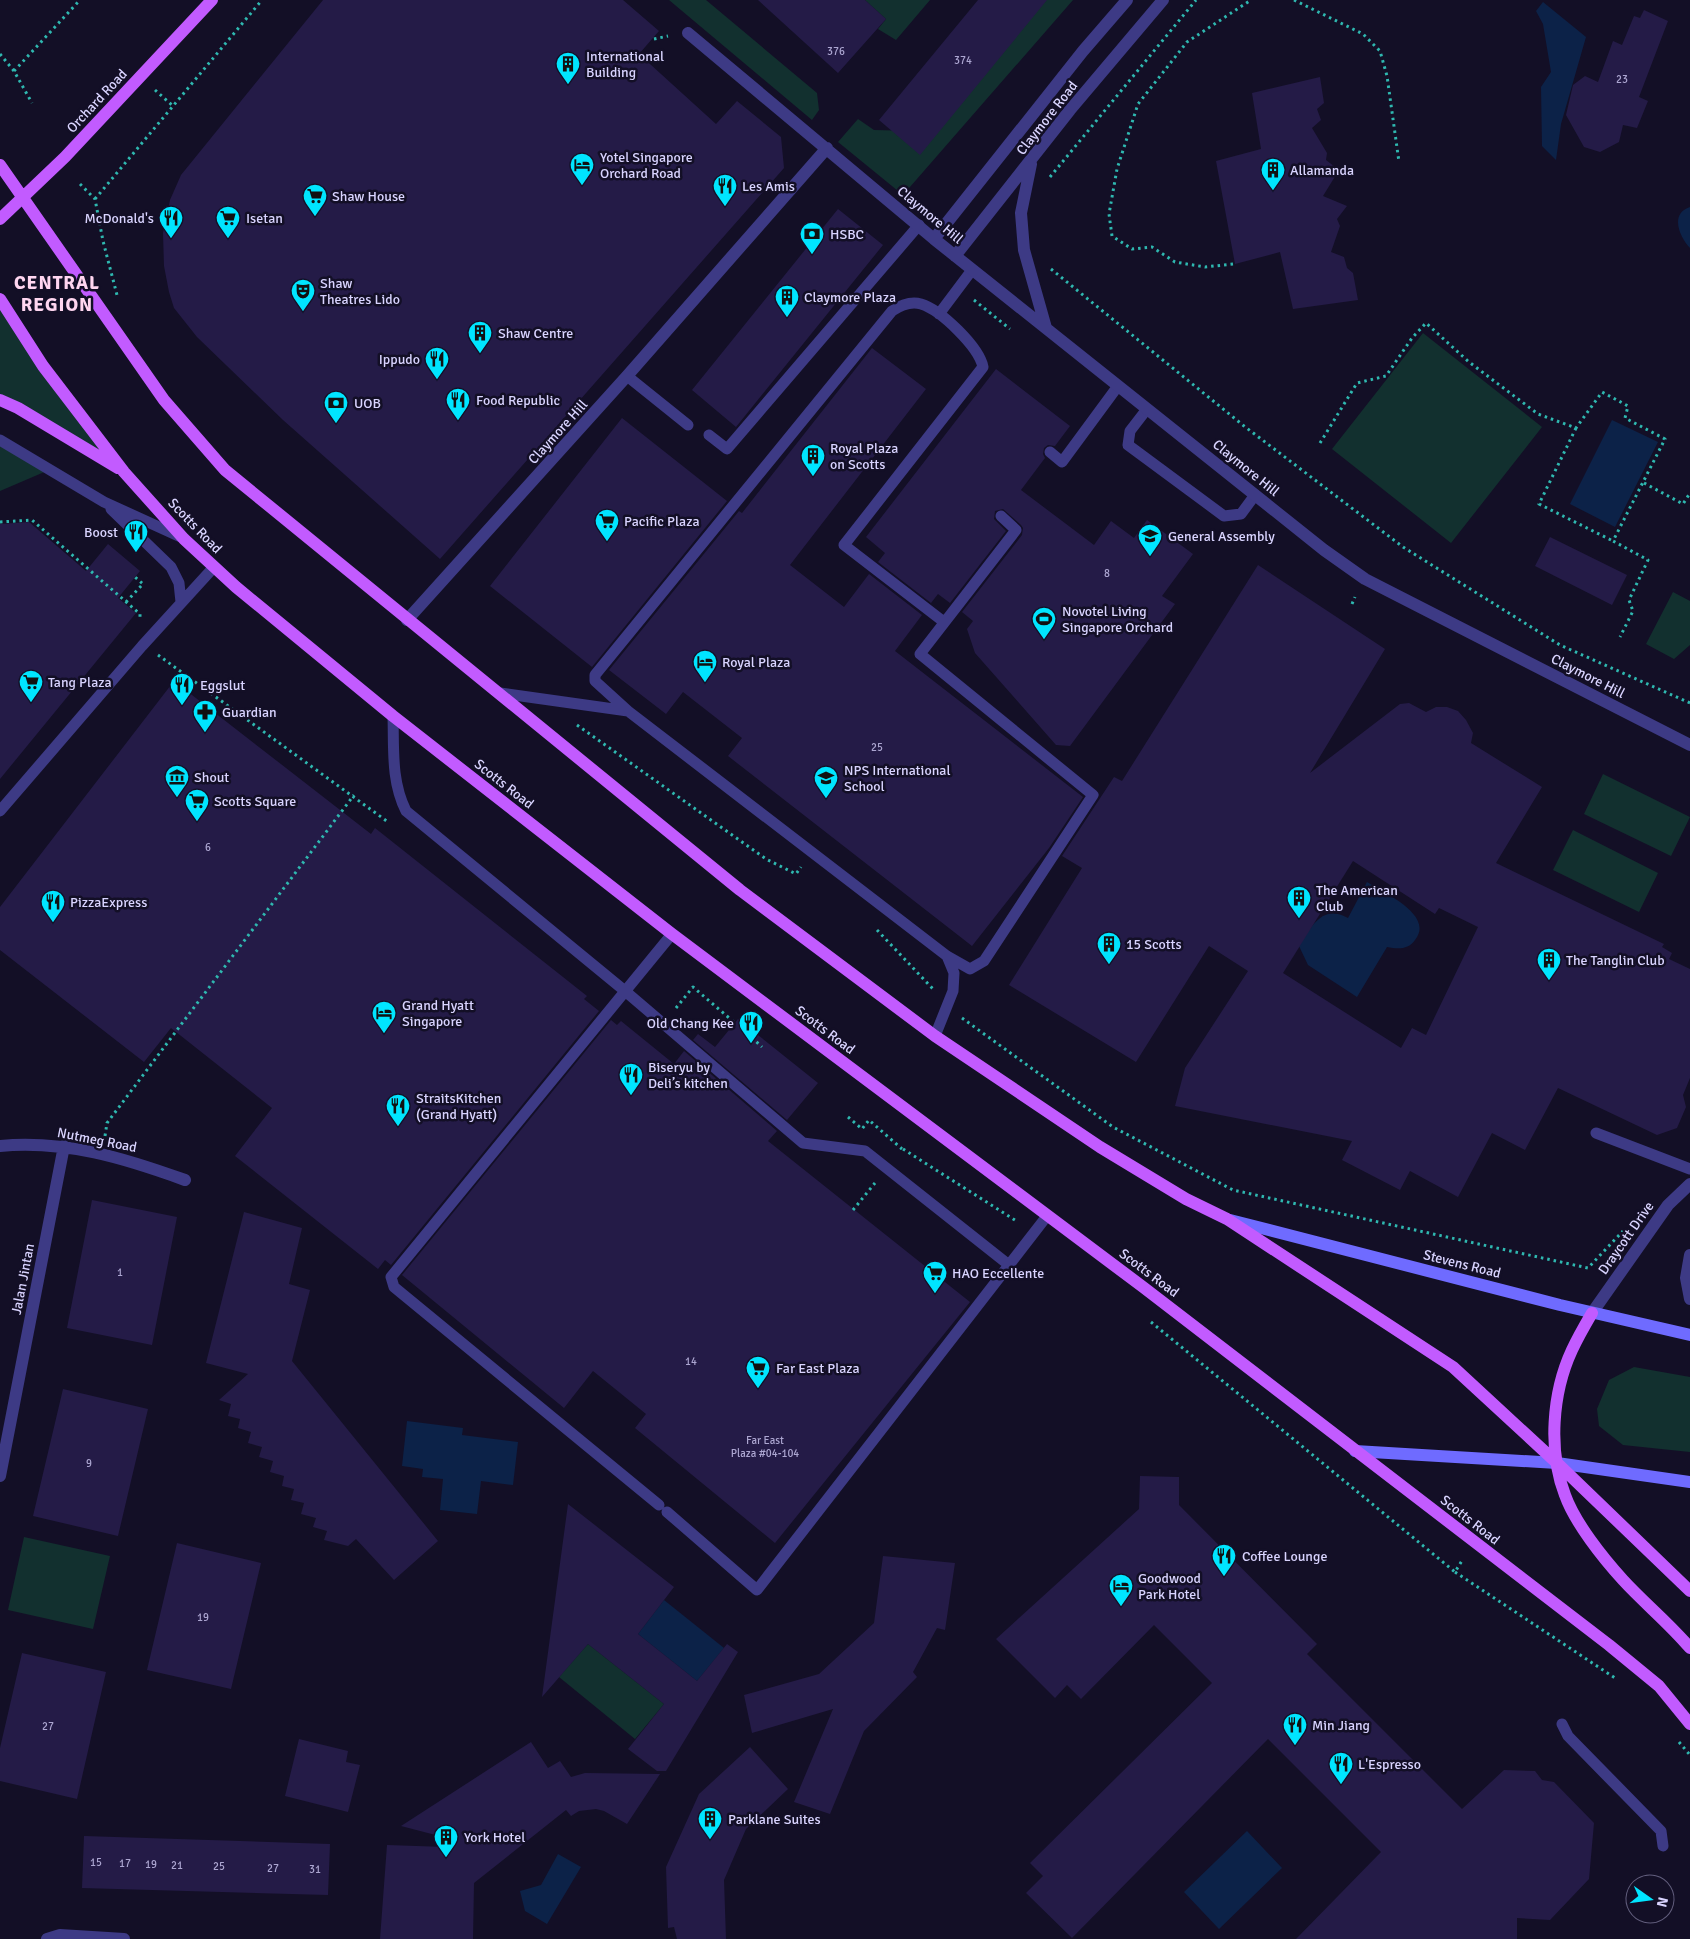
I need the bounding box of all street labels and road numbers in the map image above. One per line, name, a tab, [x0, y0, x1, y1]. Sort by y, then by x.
street label: Orchard Road	[63, 66, 131, 136]
street label: Claymore Road	[1013, 78, 1081, 158]
street label: Claymore Hill	[894, 183, 966, 247]
street label: Claymore Hill	[525, 396, 591, 468]
street label: Claymore Hill	[1209, 436, 1283, 500]
street label: Scotts Road	[164, 495, 226, 557]
street label: Claymore Hill	[1548, 650, 1628, 702]
street label: Scotts Road	[471, 756, 537, 812]
street label: Scotts Road	[792, 1002, 858, 1058]
street label: Nutmeg Road	[56, 1124, 138, 1156]
street label: Draycott Drive	[1595, 1198, 1657, 1278]
street label: Jalan Jintan	[8, 1242, 38, 1316]
street label: Scotts Road	[1116, 1245, 1182, 1301]
street label: Stevens Road	[1421, 1246, 1503, 1282]
street label: Scotts Road	[1437, 1492, 1503, 1548]

